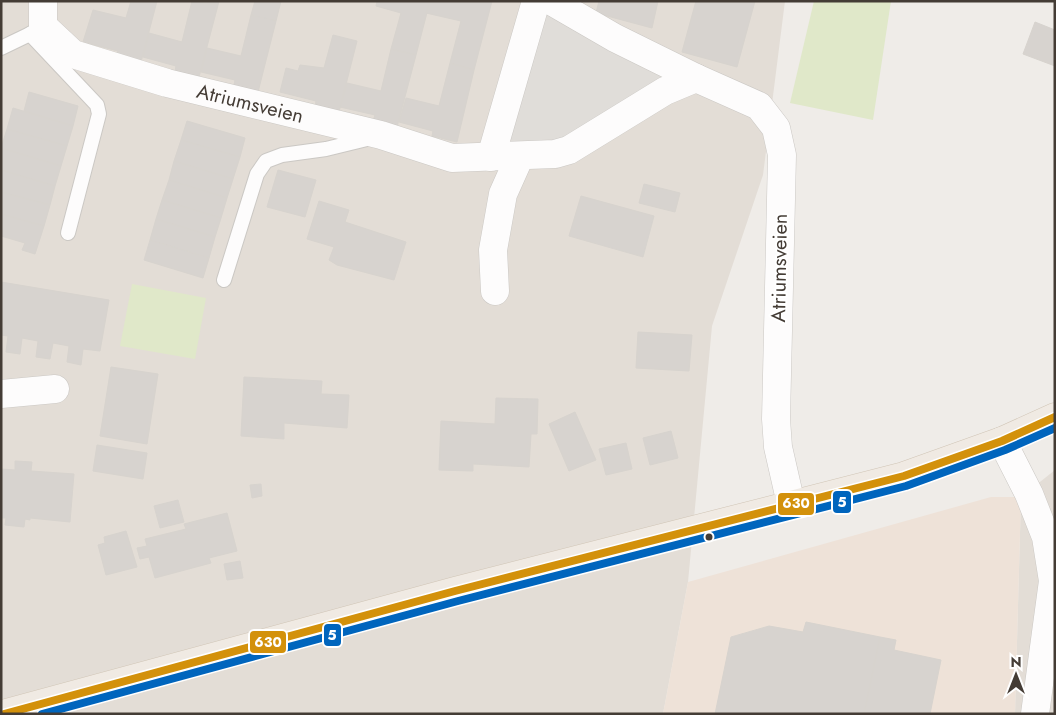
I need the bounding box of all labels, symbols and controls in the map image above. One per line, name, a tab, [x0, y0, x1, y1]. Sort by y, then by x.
street label: Atriumsveien	[194, 77, 306, 131]
street label: Atriumsveien	[764, 213, 795, 323]
line badge: 5	[832, 490, 852, 514]
line badge: 630	[777, 492, 815, 516]
text: 5	[837, 492, 847, 512]
text: 630	[782, 493, 810, 513]
unlabelled marker	[704, 532, 714, 542]
line badge: 5	[323, 623, 342, 647]
text: 5	[327, 625, 337, 645]
line badge: 630	[249, 630, 287, 654]
text: 630	[254, 632, 282, 652]
north arrow	[991, 650, 1041, 700]
text: N	[1010, 652, 1022, 672]

